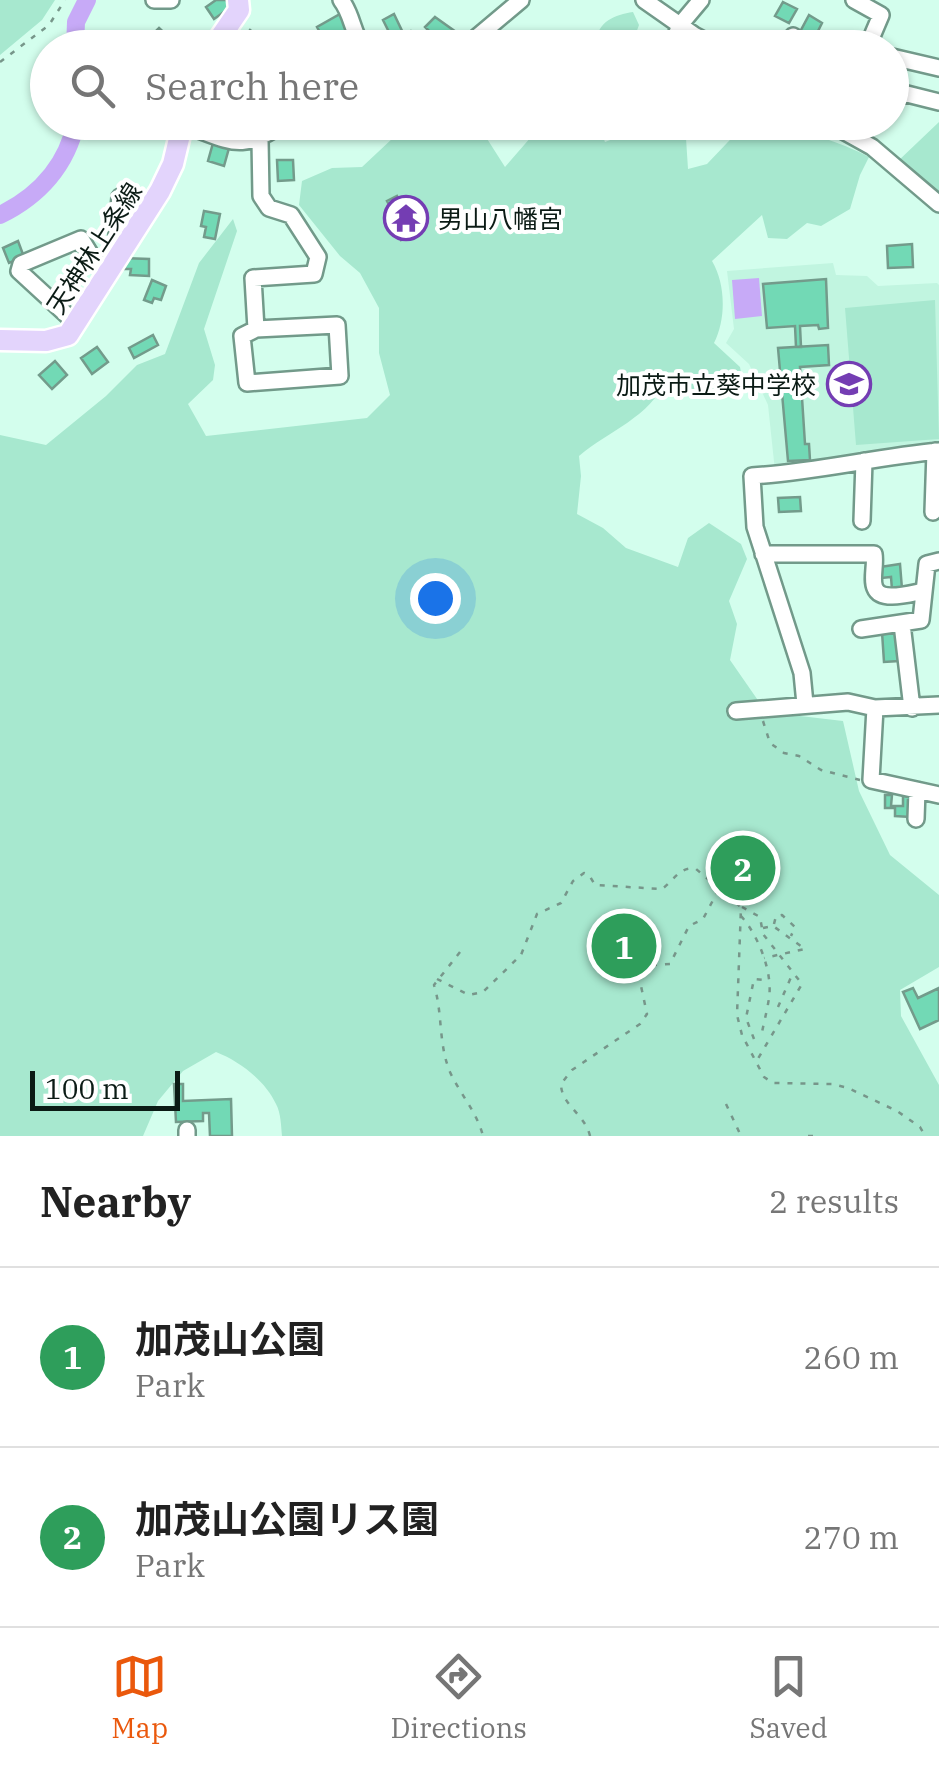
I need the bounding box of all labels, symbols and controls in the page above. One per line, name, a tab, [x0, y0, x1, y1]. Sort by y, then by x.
search box	[30, 30, 909, 140]
icon: search	[65, 58, 120, 113]
text: Search here	[145, 61, 359, 110]
street label: 天神林上条線	[39, 176, 149, 320]
temple icon: 男山八幡宮	[383, 195, 429, 241]
place label: 男山八幡宮	[438, 202, 563, 235]
school or university icon: 加茂市立葵中学校	[826, 361, 872, 407]
place label: 加茂市立葵中学校	[616, 368, 816, 401]
your location	[410, 573, 461, 624]
pin: 2	[710, 830, 776, 906]
pin: 1	[592, 908, 656, 984]
scale bar	[30, 1066, 180, 1110]
text: 100 m	[45, 1070, 129, 1107]
text: Nearby	[40, 1174, 191, 1229]
text: 2 results	[769, 1180, 899, 1222]
text: 加茂山公園	[135, 1314, 325, 1363]
text: 1	[63, 1336, 82, 1378]
text: 260 m	[803, 1336, 899, 1378]
text: Park	[135, 1364, 205, 1406]
text: 加茂山公園リス園	[135, 1494, 439, 1543]
text: 2	[63, 1516, 82, 1558]
text: 270 m	[803, 1516, 899, 1558]
text: Park	[135, 1544, 205, 1586]
tab: Map	[111, 1649, 168, 1746]
tab: Directions	[390, 1649, 527, 1746]
tab: Saved	[749, 1649, 828, 1746]

